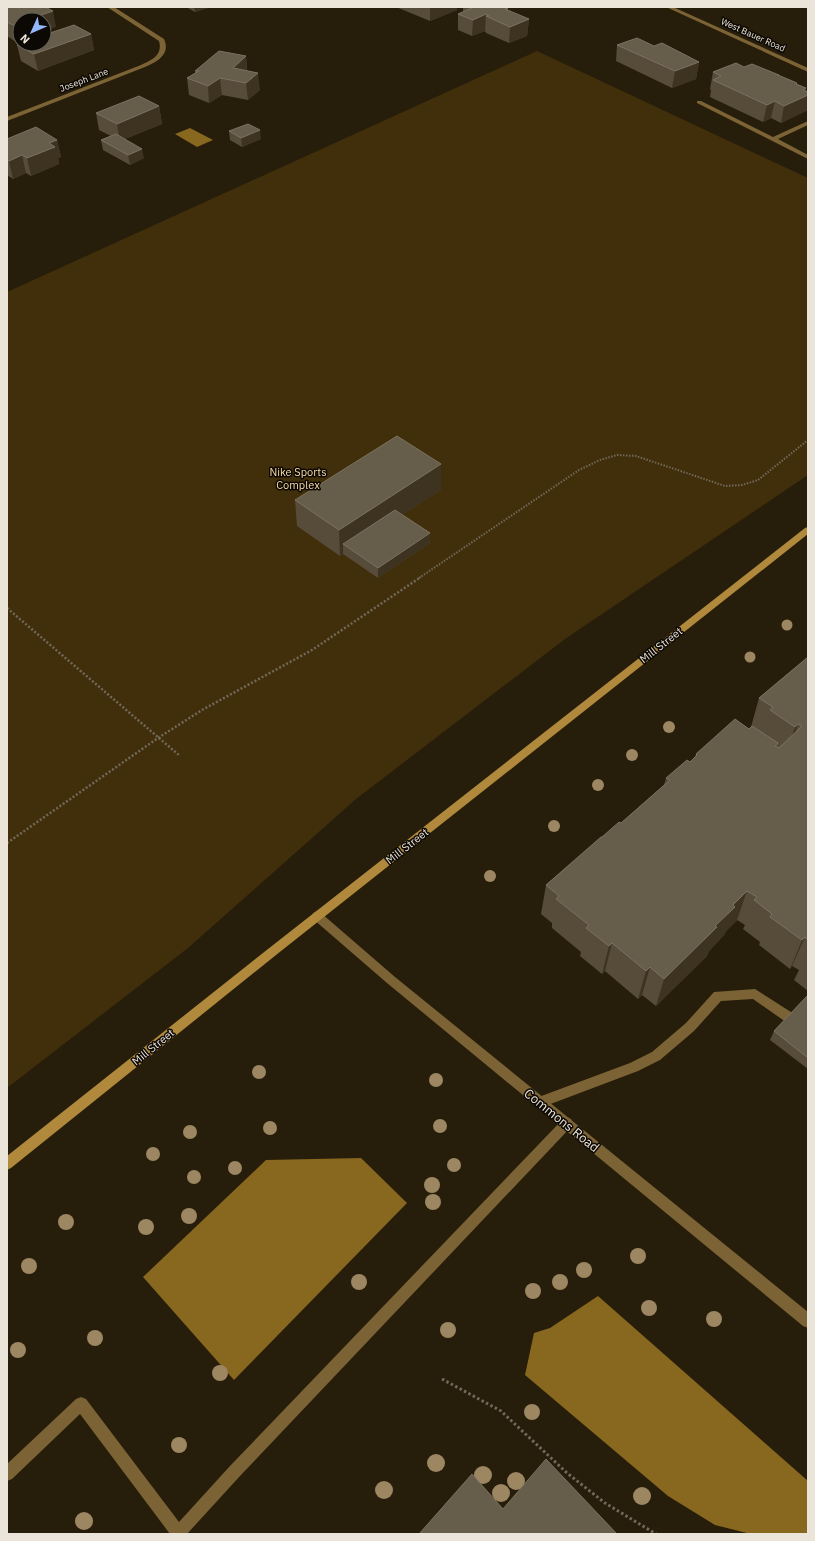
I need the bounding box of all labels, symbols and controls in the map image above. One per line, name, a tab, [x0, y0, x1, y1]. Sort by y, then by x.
north arrow	[12, 12, 52, 52]
street label: West Bauer Road	[719, 15, 787, 54]
text: N	[17, 31, 33, 47]
street label: Joseph Lane	[58, 65, 110, 94]
park label: Nike Sports Complex	[269, 465, 327, 492]
street label: Mill Street	[637, 624, 685, 666]
street label: Mill Street	[383, 825, 431, 867]
street label: Mill Street	[129, 1026, 177, 1068]
street label: Commons Road	[521, 1085, 603, 1156]

